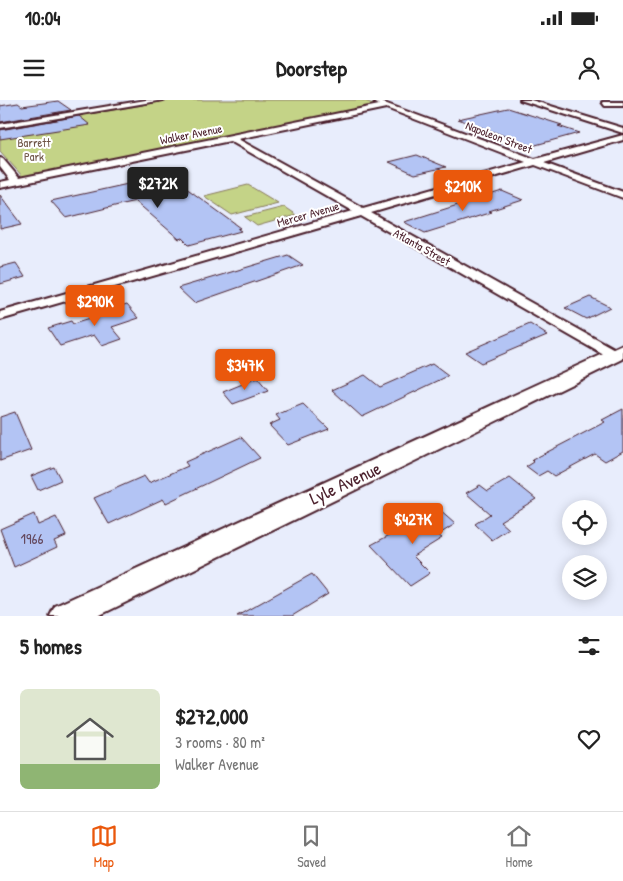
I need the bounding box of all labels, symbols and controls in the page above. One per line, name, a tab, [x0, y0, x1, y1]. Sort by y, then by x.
text: 10:04	[25, 5, 60, 31]
text: Doorstep	[276, 53, 347, 83]
icon: menu	[20, 54, 48, 82]
icon: person	[575, 54, 603, 82]
street label: Napoleon Street	[463, 117, 536, 158]
street label: Walker Avenue	[159, 120, 224, 148]
park label: Barrett Park	[17, 134, 51, 165]
pin: $272K	[123, 166, 193, 209]
pin: $210K	[428, 170, 498, 212]
text: $272K	[138, 172, 178, 194]
text: $210K	[445, 175, 481, 197]
street label: Mercer Avenue	[275, 197, 341, 231]
street label: Atlanta Street	[390, 224, 454, 270]
pin: $290K	[60, 284, 130, 327]
text: $290K	[76, 290, 114, 312]
pin: $347K	[210, 348, 280, 391]
text: $347K	[226, 354, 264, 376]
street label: Lyle Avenue	[305, 456, 385, 510]
map controls	[562, 500, 607, 600]
button: locate	[562, 500, 607, 545]
pin: $427K	[378, 502, 448, 545]
text: $427K	[394, 508, 432, 530]
house number: 1966	[21, 528, 43, 549]
button: layers	[562, 555, 607, 600]
text: 5 homes	[20, 632, 82, 661]
icon: filters	[575, 632, 603, 660]
text: $272,000	[175, 702, 248, 731]
icon: home	[60, 709, 120, 769]
icon: heart	[575, 725, 603, 753]
text: 3 rooms · 80 m²	[175, 731, 265, 753]
text: Walker Avenue	[175, 753, 259, 775]
tab: Map	[90, 822, 118, 871]
tab: Saved	[297, 822, 326, 871]
tab: Home	[505, 822, 533, 871]

